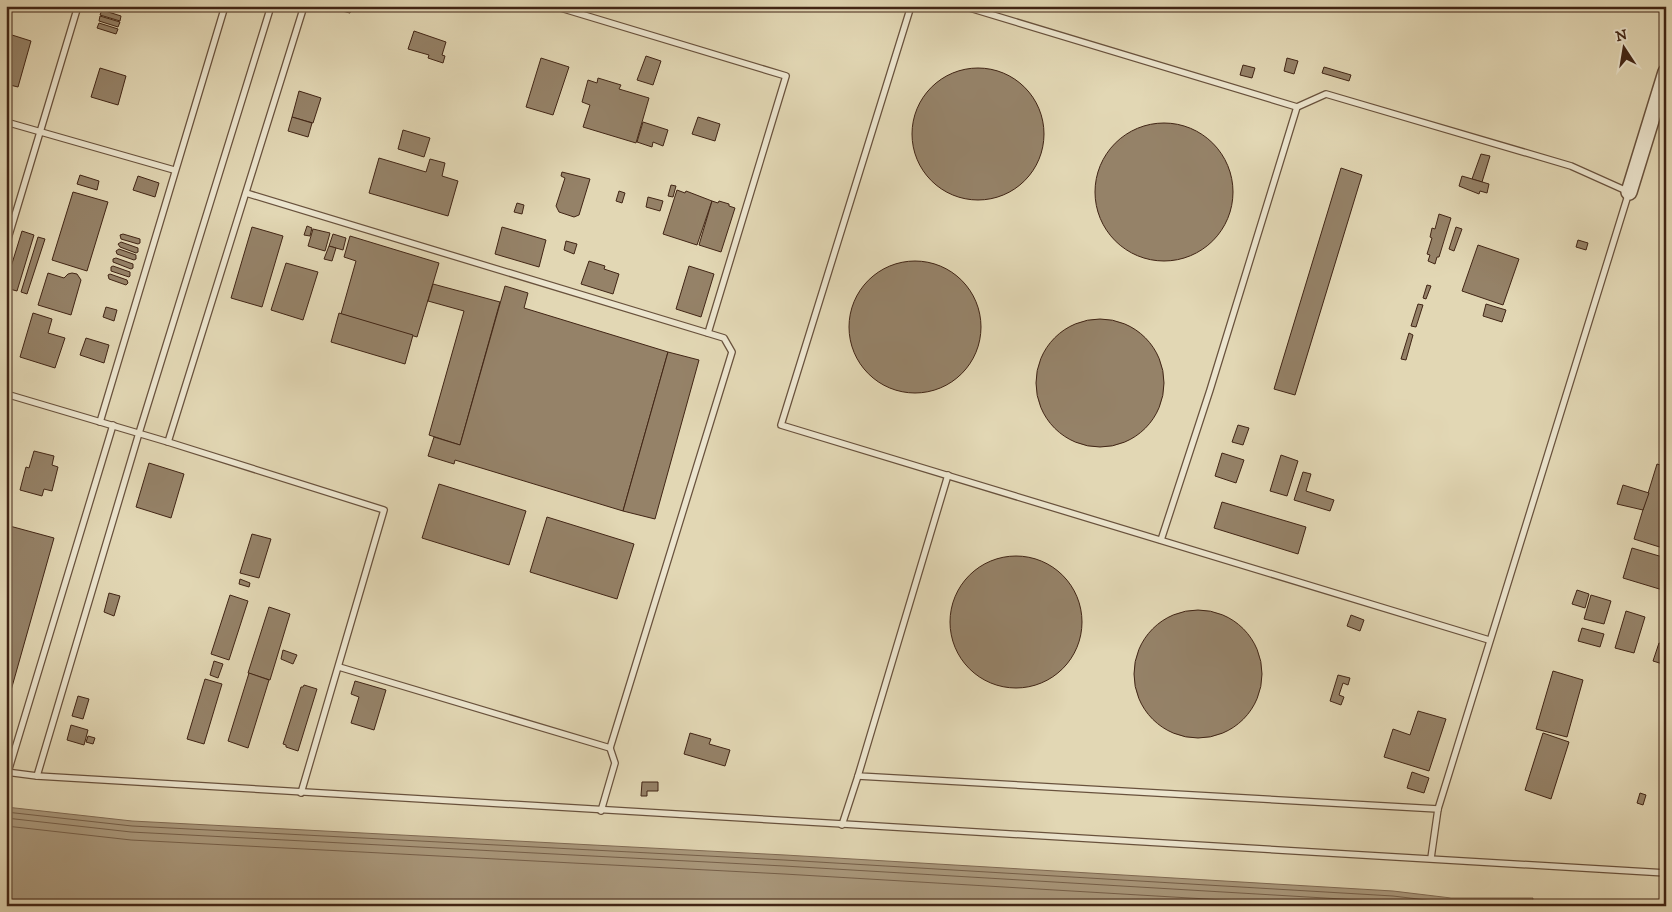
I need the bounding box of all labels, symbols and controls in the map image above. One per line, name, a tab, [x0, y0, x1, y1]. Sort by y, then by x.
north arrow	[1600, 22, 1650, 72]
text: N	[1614, 26, 1629, 46]

